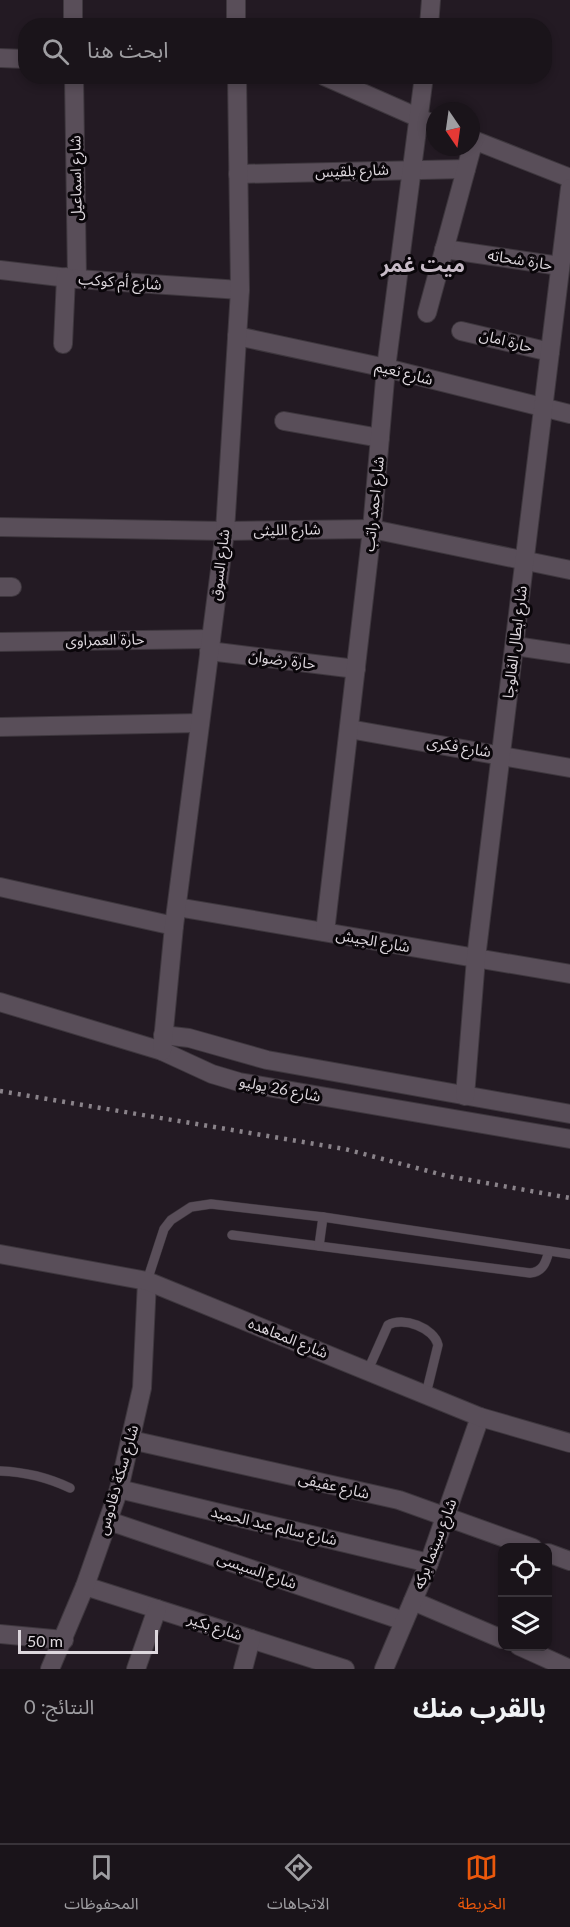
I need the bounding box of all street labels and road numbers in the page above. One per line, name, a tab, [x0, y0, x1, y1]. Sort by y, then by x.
street label: شارع اسماعيل	[65, 135, 89, 221]
street label: شارع بلقيس	[315, 160, 389, 184]
street label: حارة شحاته	[486, 245, 554, 274]
street label: شارع أم كوكب	[77, 269, 163, 297]
street label: حارة امان	[478, 325, 535, 356]
street label: شارع نعيم	[372, 356, 435, 392]
street label: شارع احمد راتب	[359, 455, 391, 553]
street label: شارع الليثى	[253, 519, 321, 543]
street label: شارع السوق	[206, 528, 236, 602]
street label: شارع ابطال الفالوجا	[498, 584, 534, 700]
street label: حارة العمراوى	[65, 629, 145, 650]
street label: حارة رضوان	[247, 646, 317, 673]
street label: شارع فكرى	[425, 732, 493, 764]
street label: شارع الجيش	[334, 925, 412, 959]
street label: شارع 26 يوليو	[237, 1071, 323, 1109]
street label: شارع المعاهده	[245, 1313, 331, 1365]
street label: شارع سكة دقادوس	[93, 1422, 145, 1538]
street label: شارع عفيفى	[296, 1468, 372, 1506]
street label: شارع سينما بركه	[409, 1496, 463, 1593]
street label: شارع سالم عبد الحميد	[208, 1502, 339, 1552]
street label: شارع السيسى	[214, 1548, 300, 1596]
street label: شارع بكير	[184, 1608, 245, 1647]

